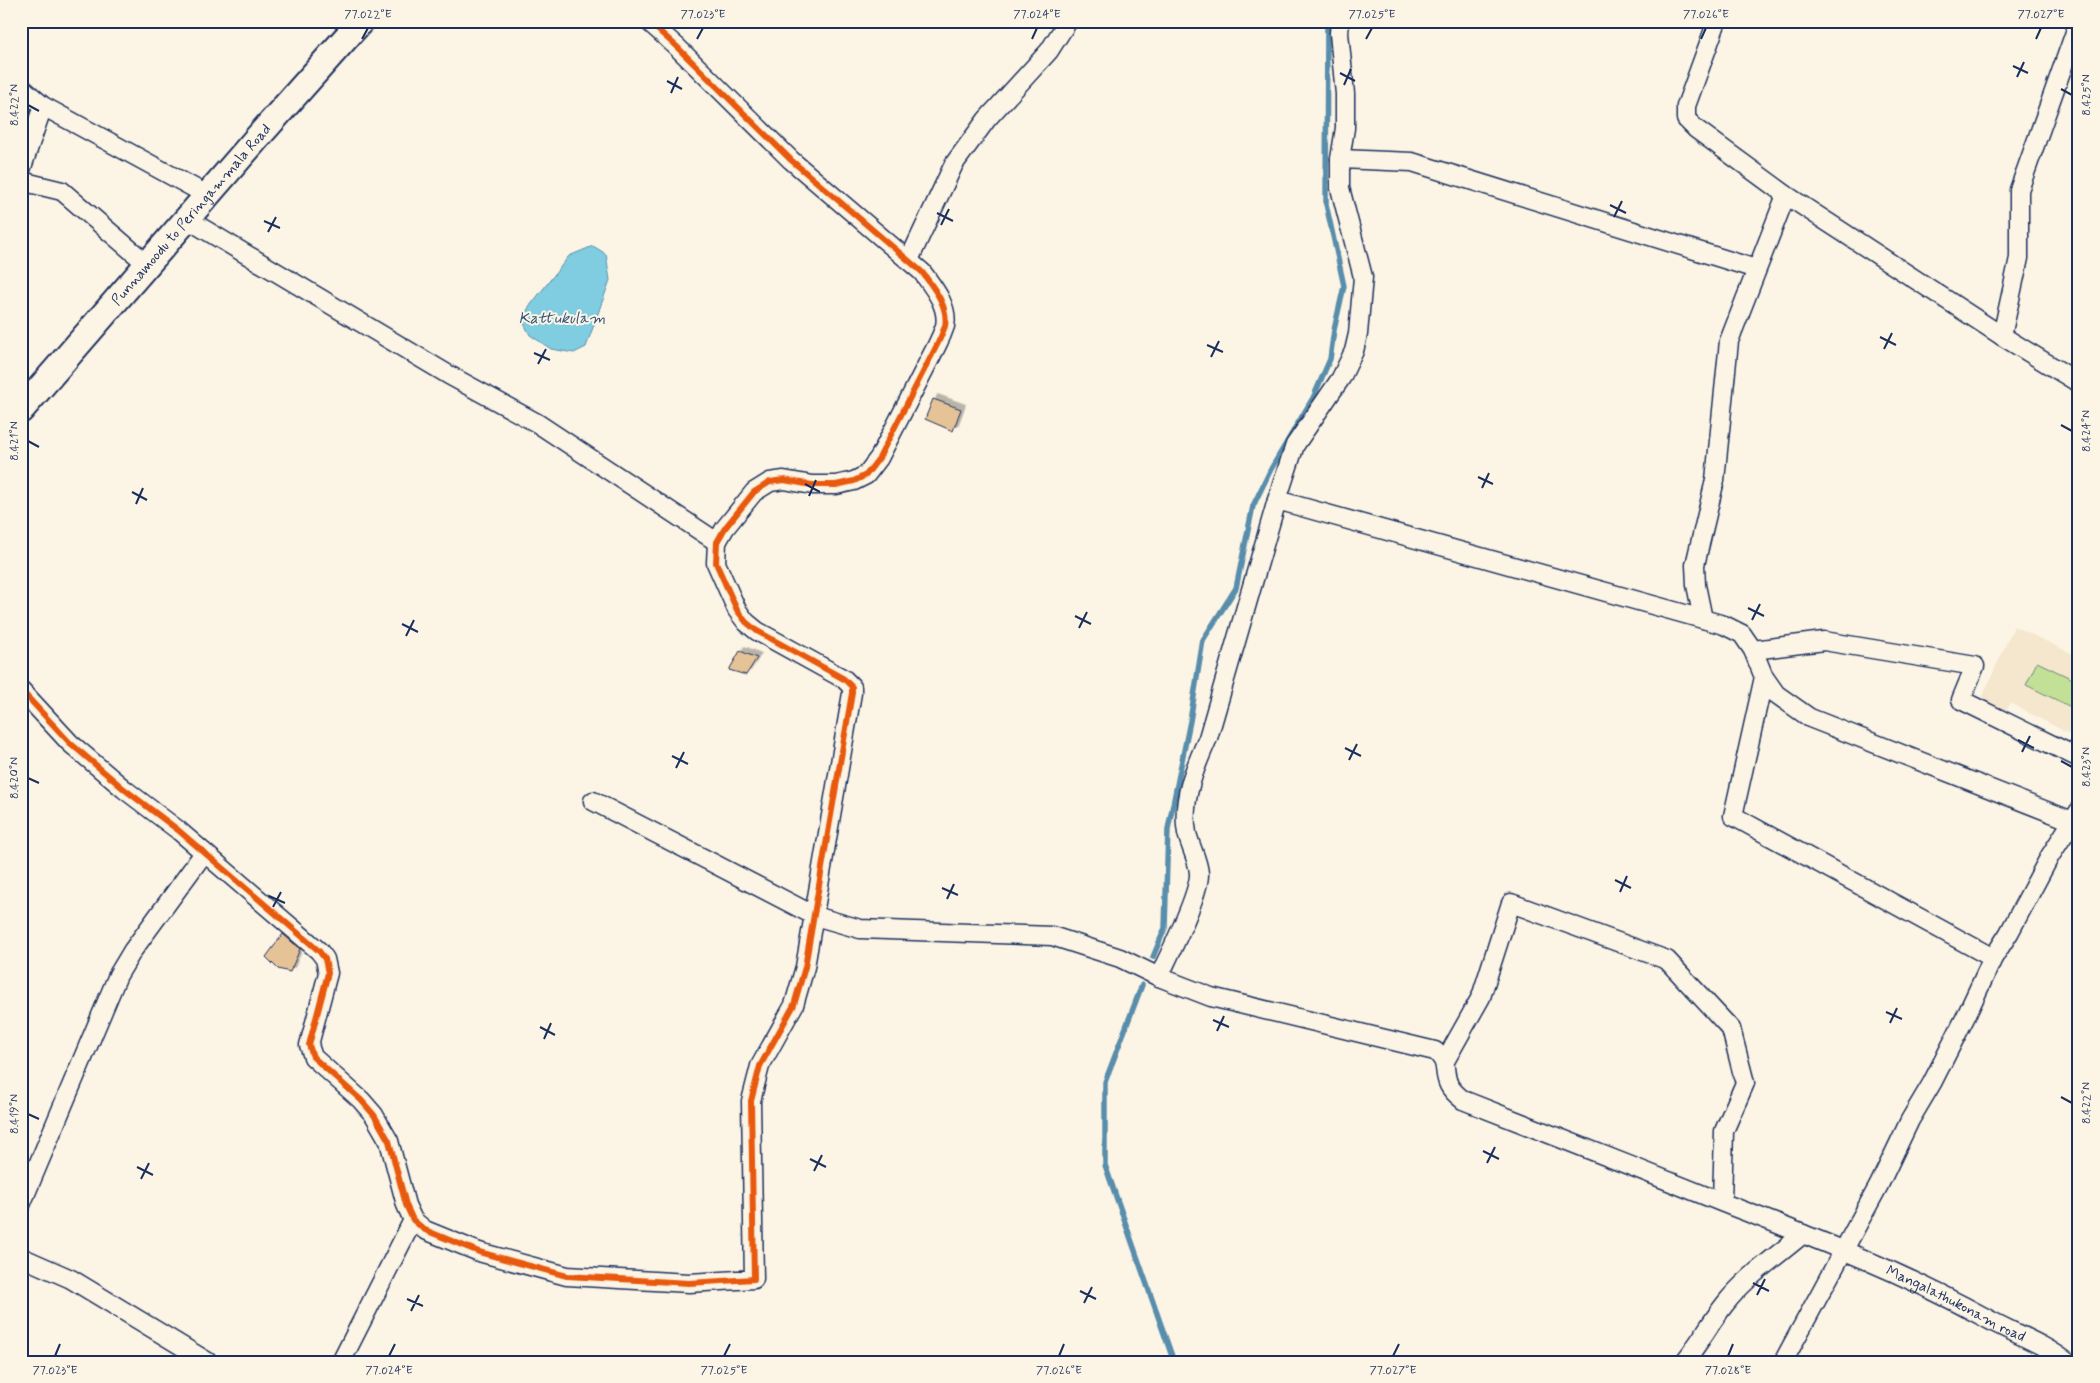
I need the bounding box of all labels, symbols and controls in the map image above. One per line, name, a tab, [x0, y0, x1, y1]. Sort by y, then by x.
text: 77.022°E	[344, 7, 392, 23]
text: 77.023°E	[680, 7, 726, 23]
text: 77.024°E	[1013, 7, 1061, 23]
text: 77.025°E	[1349, 7, 1395, 23]
text: 77.026°E	[1683, 7, 1729, 23]
text: 77.027°E	[2018, 7, 2064, 23]
text: 8.425°N	[2079, 74, 2095, 116]
text: 8.422°N	[7, 84, 23, 126]
street label: Punnamoodu to Peringammala Road	[107, 120, 276, 310]
water label: Kattukulam	[518, 308, 606, 329]
text: 8.424°N	[2079, 410, 2095, 452]
text: 8.421°N	[7, 421, 23, 461]
text: 8.423°N	[2079, 747, 2095, 787]
text: 8.420°N	[7, 757, 23, 799]
text: 8.422°N	[2079, 1082, 2095, 1124]
text: 8.419°N	[7, 1094, 23, 1134]
street label: Mangalathukonam road	[1883, 1261, 2029, 1347]
text: 77.023°E	[32, 1363, 78, 1379]
text: 77.024°E	[365, 1363, 413, 1379]
text: 77.025°E	[701, 1363, 747, 1379]
text: 77.026°E	[1036, 1363, 1082, 1379]
text: 77.027°E	[1370, 1363, 1416, 1379]
text: 77.028°E	[1705, 1363, 1751, 1379]

